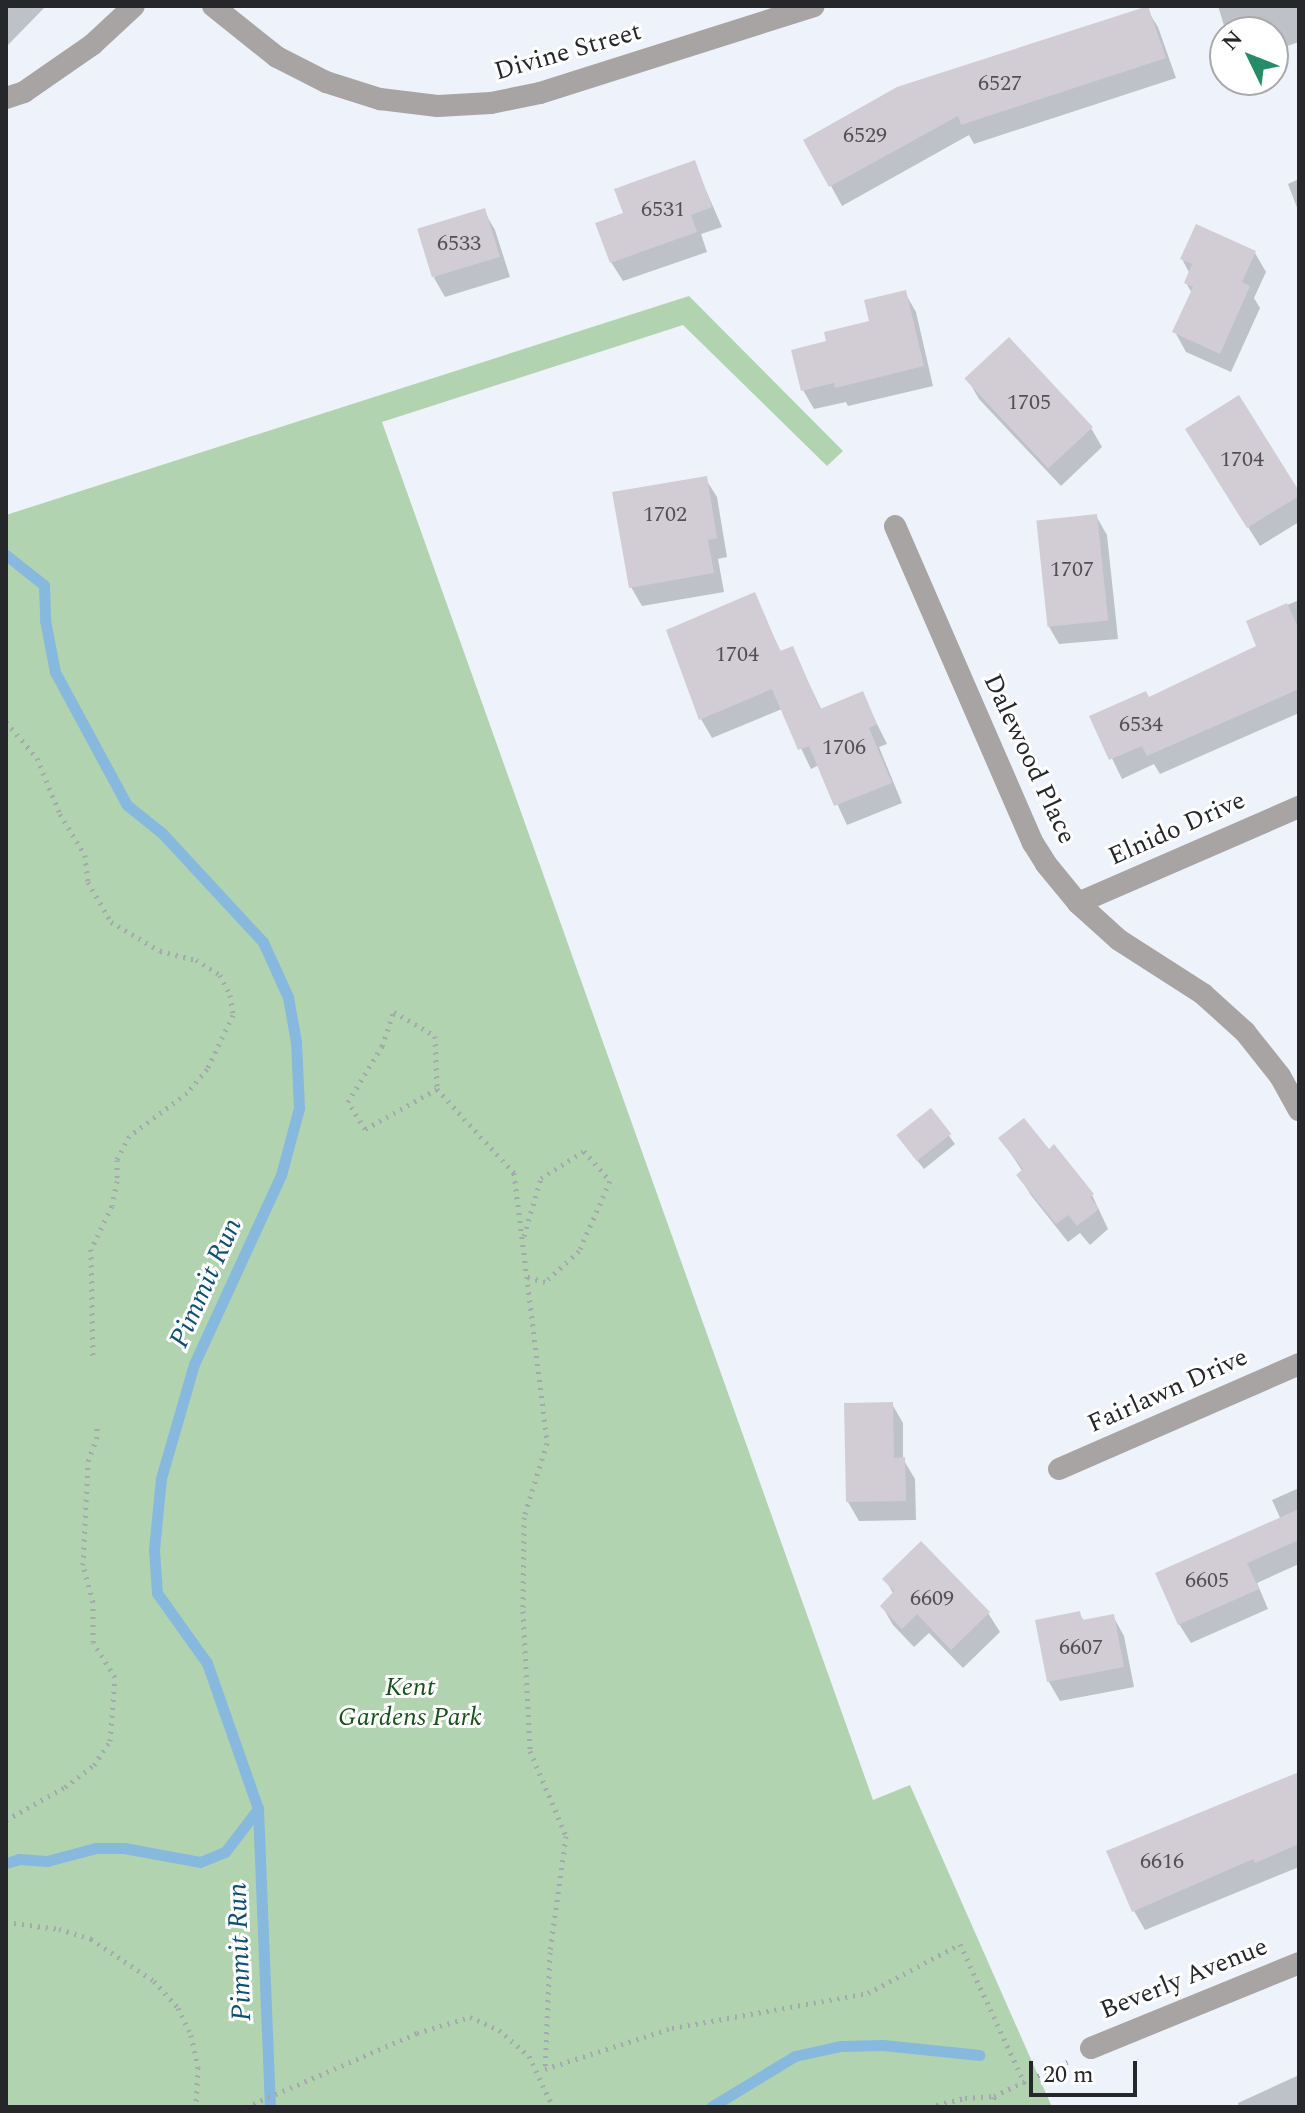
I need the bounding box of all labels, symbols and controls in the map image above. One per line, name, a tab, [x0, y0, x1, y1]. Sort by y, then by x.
street label: Divine Street	[491, 16, 645, 88]
north arrow	[1209, 16, 1289, 96]
text: N	[1214, 23, 1251, 58]
house number: 6527	[978, 71, 1022, 97]
house number: 6529	[843, 123, 887, 149]
house number: 6531	[641, 197, 685, 223]
house number: 6533	[437, 231, 481, 257]
house number: 1705	[1007, 390, 1051, 416]
house number: 1704	[1220, 447, 1264, 473]
house number: 1702	[643, 502, 687, 528]
house number: 1707	[1050, 557, 1094, 583]
house number: 1704	[715, 642, 759, 668]
street label: Dalewood Place	[976, 669, 1082, 849]
house number: 6534	[1119, 712, 1163, 738]
house number: 1706	[822, 735, 866, 761]
street label: Elnido Drive	[1104, 785, 1250, 873]
water label: Pimmit Run	[162, 1213, 250, 1353]
street label: Fairlawn Drive	[1083, 1342, 1253, 1440]
house number: 6605	[1185, 1568, 1229, 1594]
house number: 6609	[910, 1586, 954, 1612]
house number: 6607	[1059, 1635, 1103, 1661]
park label: Kent Gardens Park	[338, 1672, 482, 1734]
house number: 6616	[1140, 1849, 1184, 1875]
water label: Pimmit Run	[221, 1882, 259, 2022]
street label: Beverly Avenue	[1096, 1931, 1272, 2027]
scale bar	[1033, 2045, 1141, 2095]
text: 20 m	[1043, 2057, 1094, 2093]

